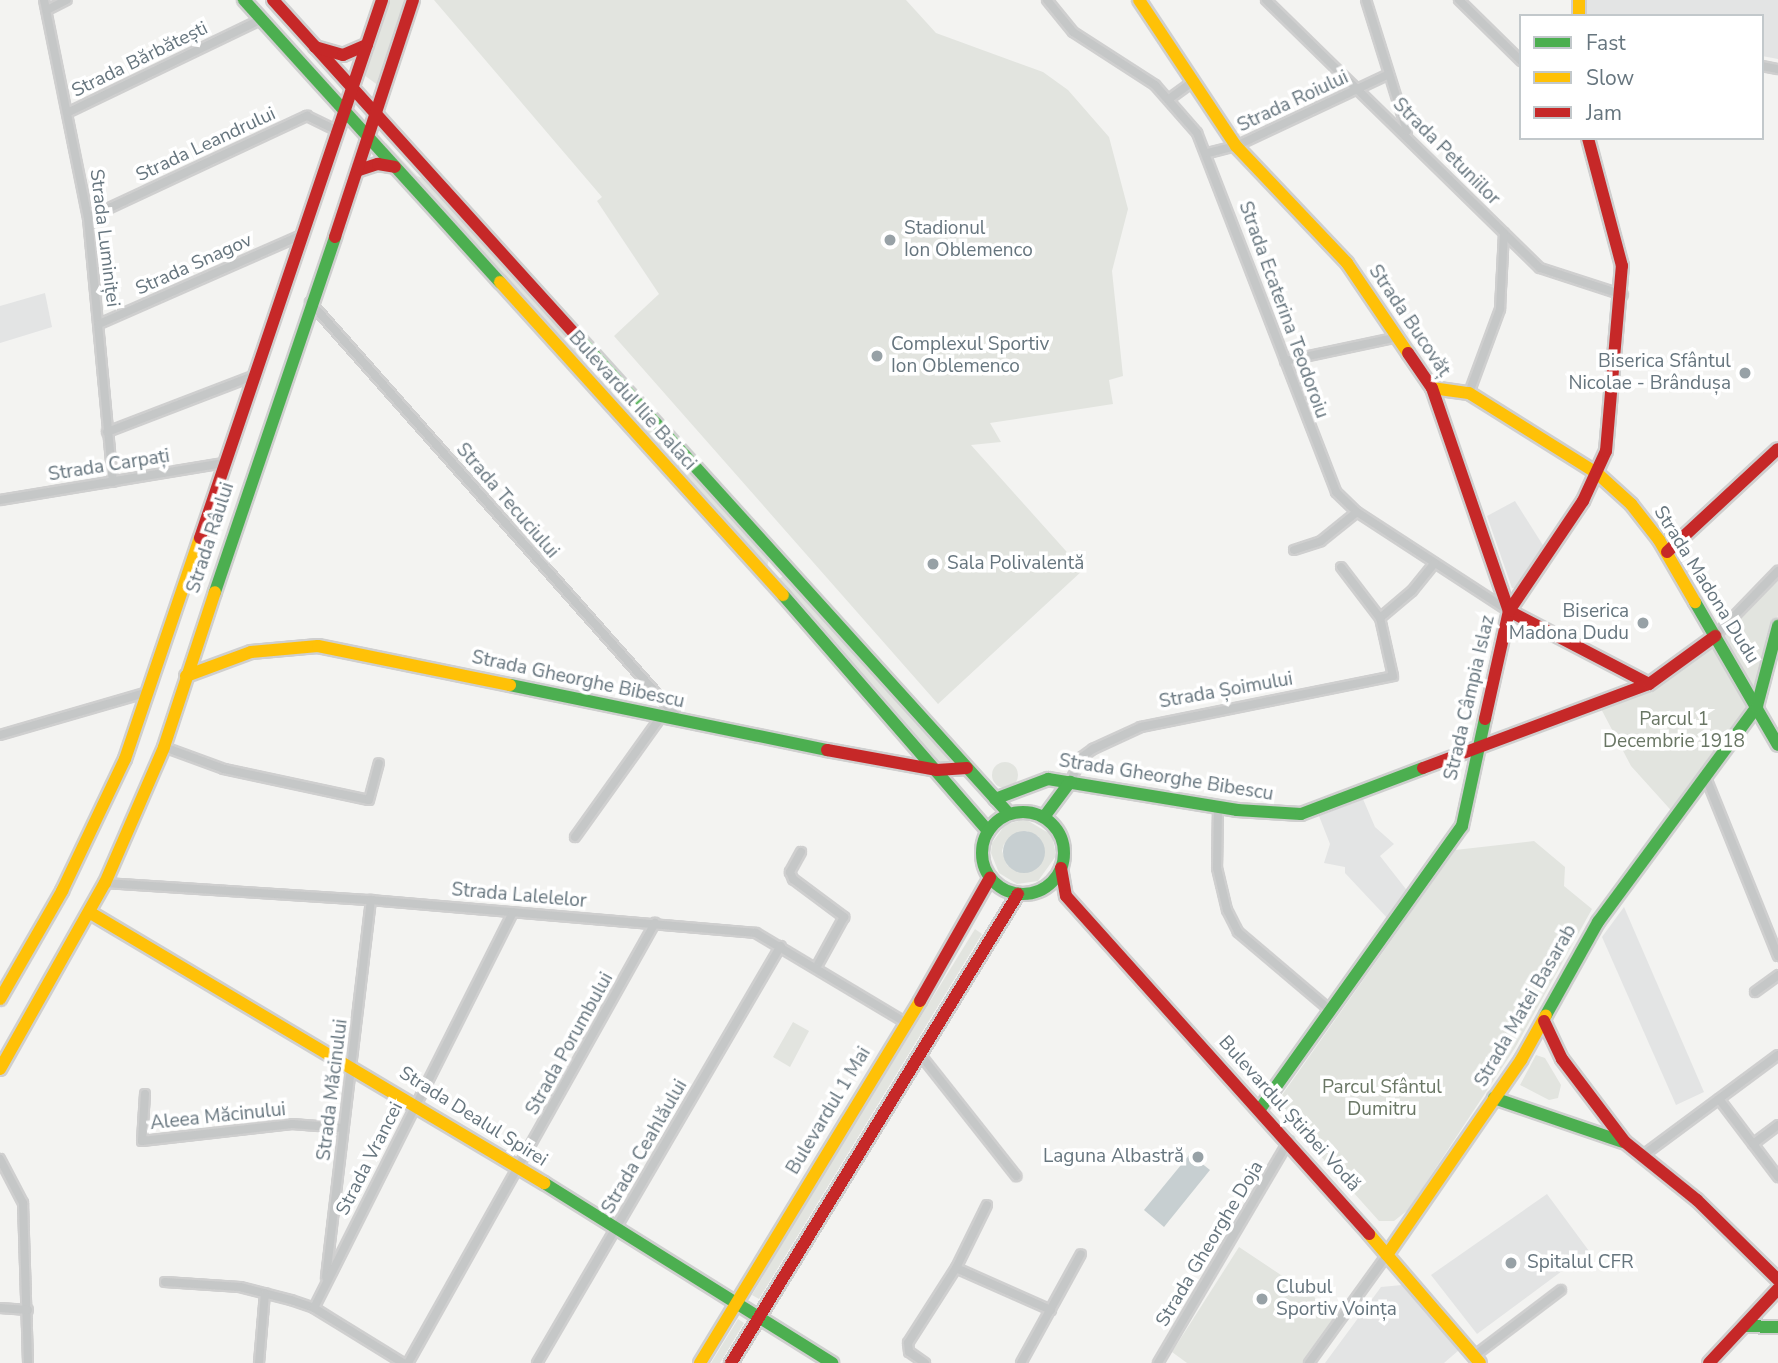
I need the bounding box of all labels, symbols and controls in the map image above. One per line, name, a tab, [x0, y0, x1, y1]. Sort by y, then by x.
legend	[1519, 14, 1764, 140]
street label: Strada Bărbătești	[68, 17, 212, 103]
text: Fast	[1586, 29, 1626, 57]
text: Slow	[1586, 64, 1634, 92]
street label: Strada Roiului	[1234, 66, 1352, 138]
street label: Strada Petuniilor	[1388, 94, 1504, 210]
text: Jam	[1586, 99, 1622, 127]
street label: Strada Leandrului	[133, 103, 279, 187]
street label: Strada Luminiței	[84, 168, 124, 308]
street label: Strada Ecaterina Teodoroiu	[1233, 198, 1333, 422]
place label: Stadionul Ion Oblemenco	[904, 218, 1033, 262]
street label: Strada Snagov	[132, 229, 256, 301]
marker: Stadionul Ion Oblemenco	[882, 232, 898, 248]
street label: Strada Bucovăț	[1363, 261, 1455, 381]
street label: Bulevardul Ilie Balaci	[564, 327, 700, 475]
place label: Complexul Sportiv Ion Oblemenco	[891, 334, 1049, 378]
marker: Complexul Sportiv Ion Oblemenco	[869, 348, 885, 364]
place label: Biserica Sfântul Nicolae - Brândușa	[1568, 351, 1731, 395]
marker: Biserica Sfântul Nicolae - Brândușa	[1737, 365, 1753, 381]
street label: Strada Tecuciului	[451, 439, 563, 563]
street label: Strada Carpați	[47, 445, 171, 487]
street label: Strada Râului	[182, 480, 240, 596]
street label: Strada Madona Dudu	[1648, 502, 1764, 668]
place label: Sala Polivalentă	[947, 553, 1084, 575]
marker: Sala Polivalentă	[925, 556, 941, 572]
place label: Biserica Madona Dudu	[1509, 601, 1629, 645]
street label: Strada Câmpia Islaz	[1440, 613, 1500, 783]
marker: Biserica Madona Dudu	[1635, 615, 1651, 631]
street label: Strada Gheorghe Bibescu	[470, 646, 686, 714]
street label: Strada Șoimului	[1157, 668, 1295, 714]
park label: Parcul 1 Decembrie 1918	[1603, 709, 1745, 753]
street label: Strada Gheorghe Bibescu	[1057, 750, 1275, 806]
street label: Strada Lalelelor	[450, 879, 588, 913]
street label: Strada Matei Basarab	[1470, 921, 1582, 1091]
street label: Strada Porumbului	[521, 969, 619, 1119]
street label: Strada Măcinului	[313, 1018, 353, 1162]
street label: Bulevardul Știrbei Vodă	[1213, 1032, 1365, 1196]
street label: Bulevardul 1 Mai	[782, 1043, 876, 1179]
street label: Strada Dealul Spirei	[395, 1062, 551, 1172]
street label: Strada Ceahlăului	[597, 1076, 693, 1218]
park label: Parcul Sfântul Dumitru	[1322, 1077, 1442, 1121]
street label: Aleea Măcinului	[149, 1099, 287, 1135]
street label: Strada Vrancei	[332, 1099, 408, 1219]
place label: Laguna Albastră	[1043, 1146, 1184, 1168]
marker: Laguna Albastră	[1190, 1149, 1206, 1165]
street label: Strada Gheorghe Doja	[1152, 1157, 1268, 1331]
place label: Spitalul CFR	[1527, 1252, 1634, 1274]
marker: Spitalul CFR	[1501, 1253, 1521, 1273]
place label: Clubul Sportiv Voința	[1276, 1277, 1397, 1321]
marker: Clubul Sportiv Voința	[1254, 1291, 1270, 1307]

